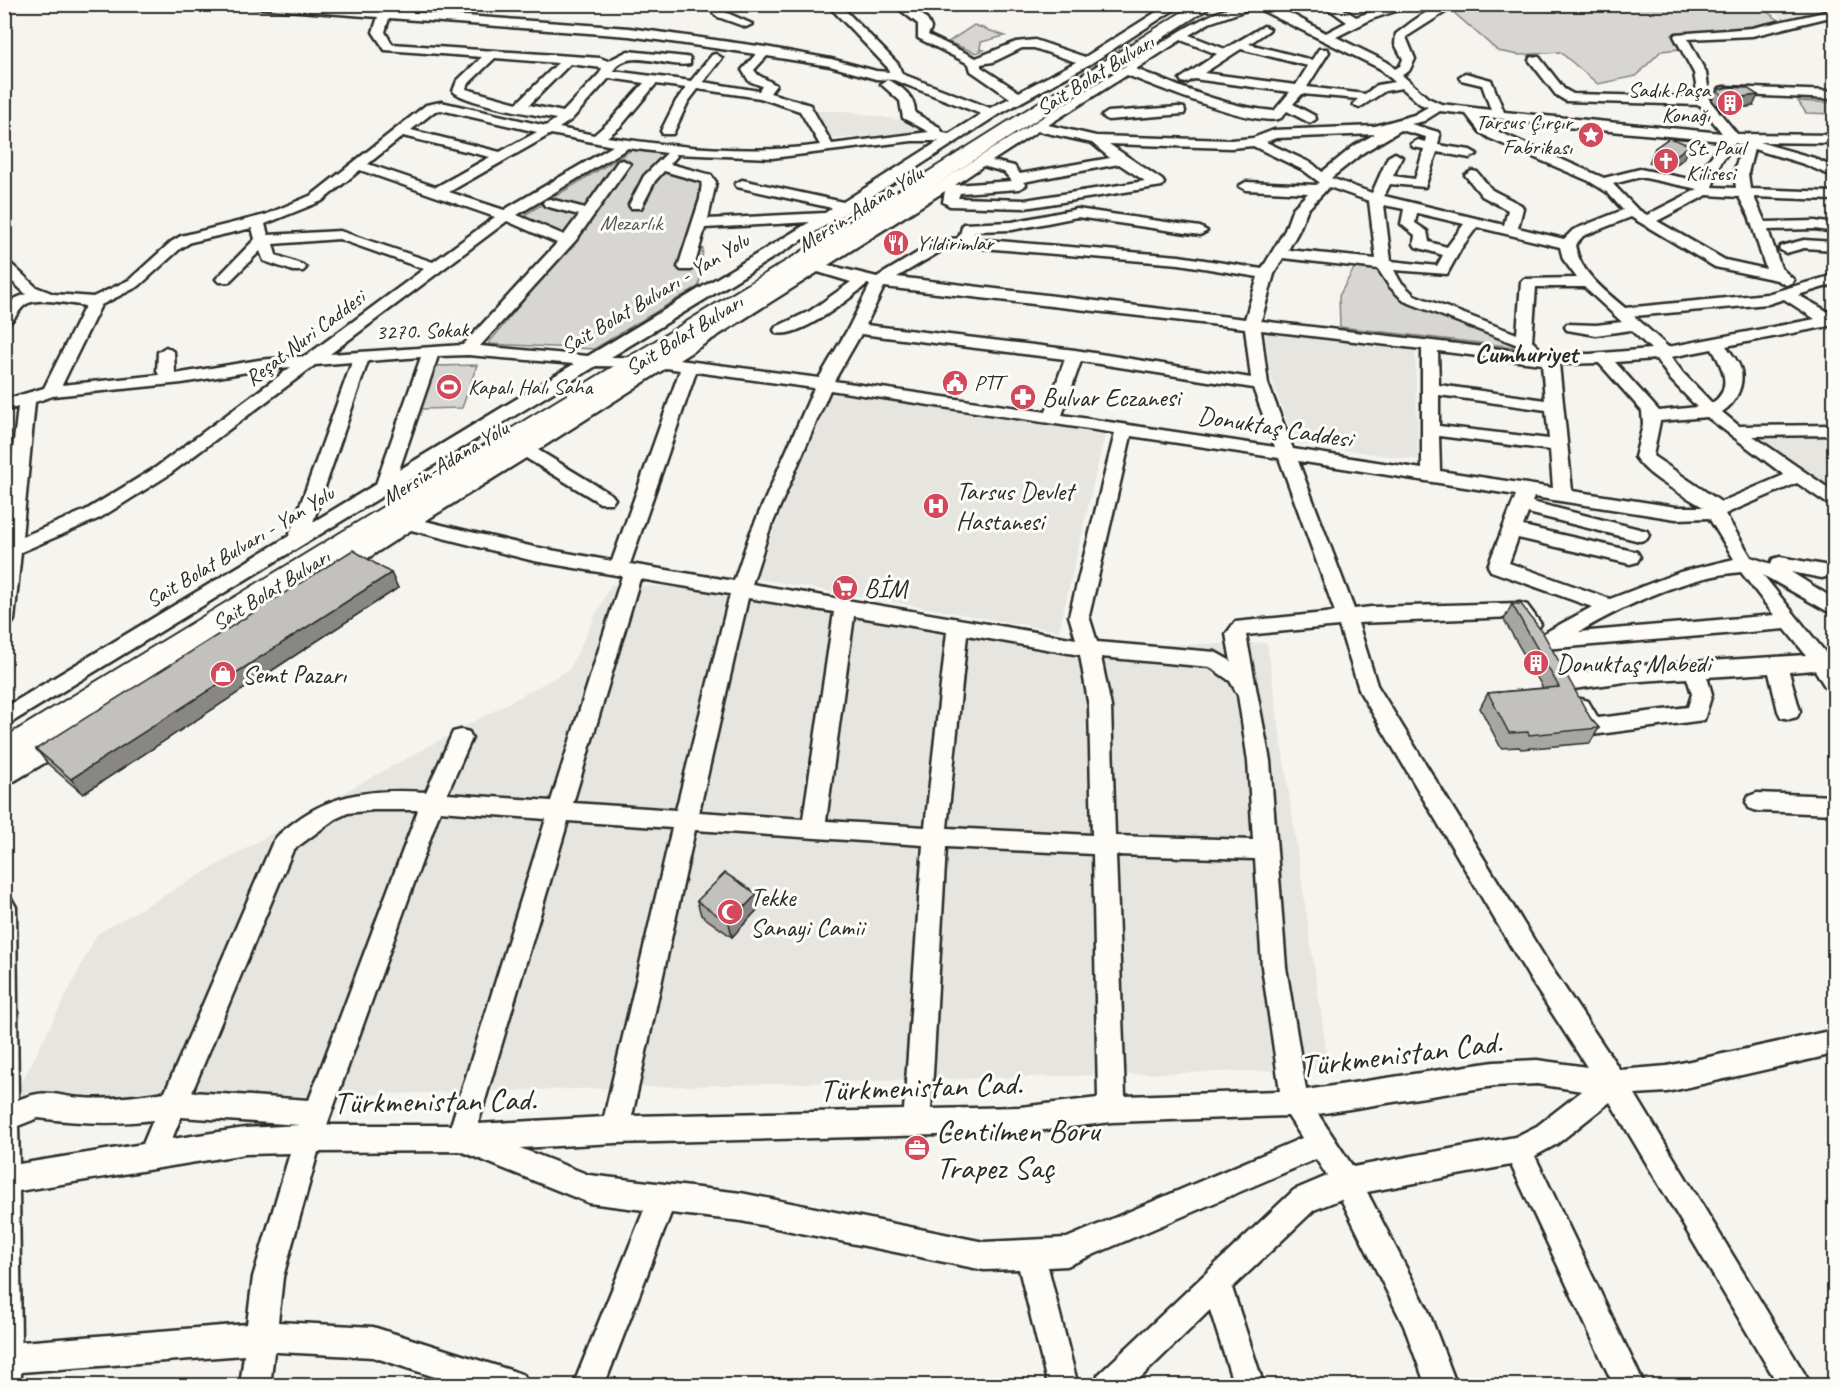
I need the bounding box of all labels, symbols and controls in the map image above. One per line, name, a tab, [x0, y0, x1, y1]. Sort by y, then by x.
street label: Sait Bolat Bulvarı	[1031, 27, 1160, 122]
place label: Sadık Paşa Konağı	[1628, 76, 1711, 129]
building icon: Sadık Paşa Konağı	[1715, 88, 1745, 118]
place label: Tarsus Çırçır Fabrikası	[1475, 108, 1574, 161]
place icon: Tarsus Çırçır Fabrikası	[1576, 120, 1606, 150]
place label: St. Paul Kilisesi	[1686, 134, 1749, 187]
church icon: St. Paul Kilisesi	[1651, 146, 1681, 176]
street label: Mersin-Adana Yolu	[792, 158, 929, 259]
park label: Mezarlık	[600, 209, 664, 237]
street label: Sait Bolat Bulvarı - Yan Yolu	[556, 227, 754, 361]
restaurant icon: Yildirimlar	[881, 228, 911, 258]
place label: Yildirimlar	[916, 229, 995, 257]
street label: Reşat Nuri Caddesi	[239, 282, 373, 392]
street label: Sait Bolat Bulvarı	[621, 289, 747, 381]
street label: 3270. Sokak	[375, 315, 471, 347]
district label: Cumhuriyet	[1475, 336, 1581, 370]
public building icon: PTT	[940, 368, 970, 398]
place label: PTT	[974, 369, 1009, 397]
sports icon: Kapalı Halı Saha	[434, 372, 464, 402]
place label: Kapalı Halı Saha	[468, 373, 593, 401]
place label: Bulvar Eczanesi	[1042, 381, 1183, 414]
pharmacy icon: Bulvar Eczanesi	[1008, 382, 1038, 412]
street label: Donuktaş Caddesi	[1195, 399, 1358, 456]
street label: Mersin-Adana Yolu	[377, 413, 515, 512]
place label: Tarsus Devlet Hastanesi	[956, 475, 1077, 538]
street label: Sait Bolat Bulvarı - Yan Yolu	[141, 480, 339, 614]
hospital icon: Tarsus Devlet Hastanesi	[921, 491, 951, 521]
street label: Sait Bolat Bulvarı	[208, 544, 334, 636]
place label: BİM	[864, 572, 909, 605]
supermarket icon: BİM	[830, 573, 860, 603]
place label: Donuktaş Mabedi	[1556, 647, 1714, 680]
building icon: Donuktaş Mabedi	[1521, 648, 1551, 678]
place label: Semt Pazarı	[242, 658, 347, 691]
shop icon: Semt Pazarı	[208, 659, 238, 689]
place label: Tekke Sanayi Camii	[750, 881, 867, 944]
mosque icon: Tekke Sanayi Camii	[715, 897, 745, 927]
street label: Türkmenistan Cad.	[1298, 1021, 1505, 1087]
street label: Türkmenistan Cad.	[819, 1063, 1024, 1111]
street label: Türkmenistan Cad.	[333, 1079, 538, 1123]
place label: Centilmen Boru Trapez Saç	[936, 1110, 1102, 1188]
office icon: Centilmen Boru Trapez Saç	[902, 1133, 932, 1163]

